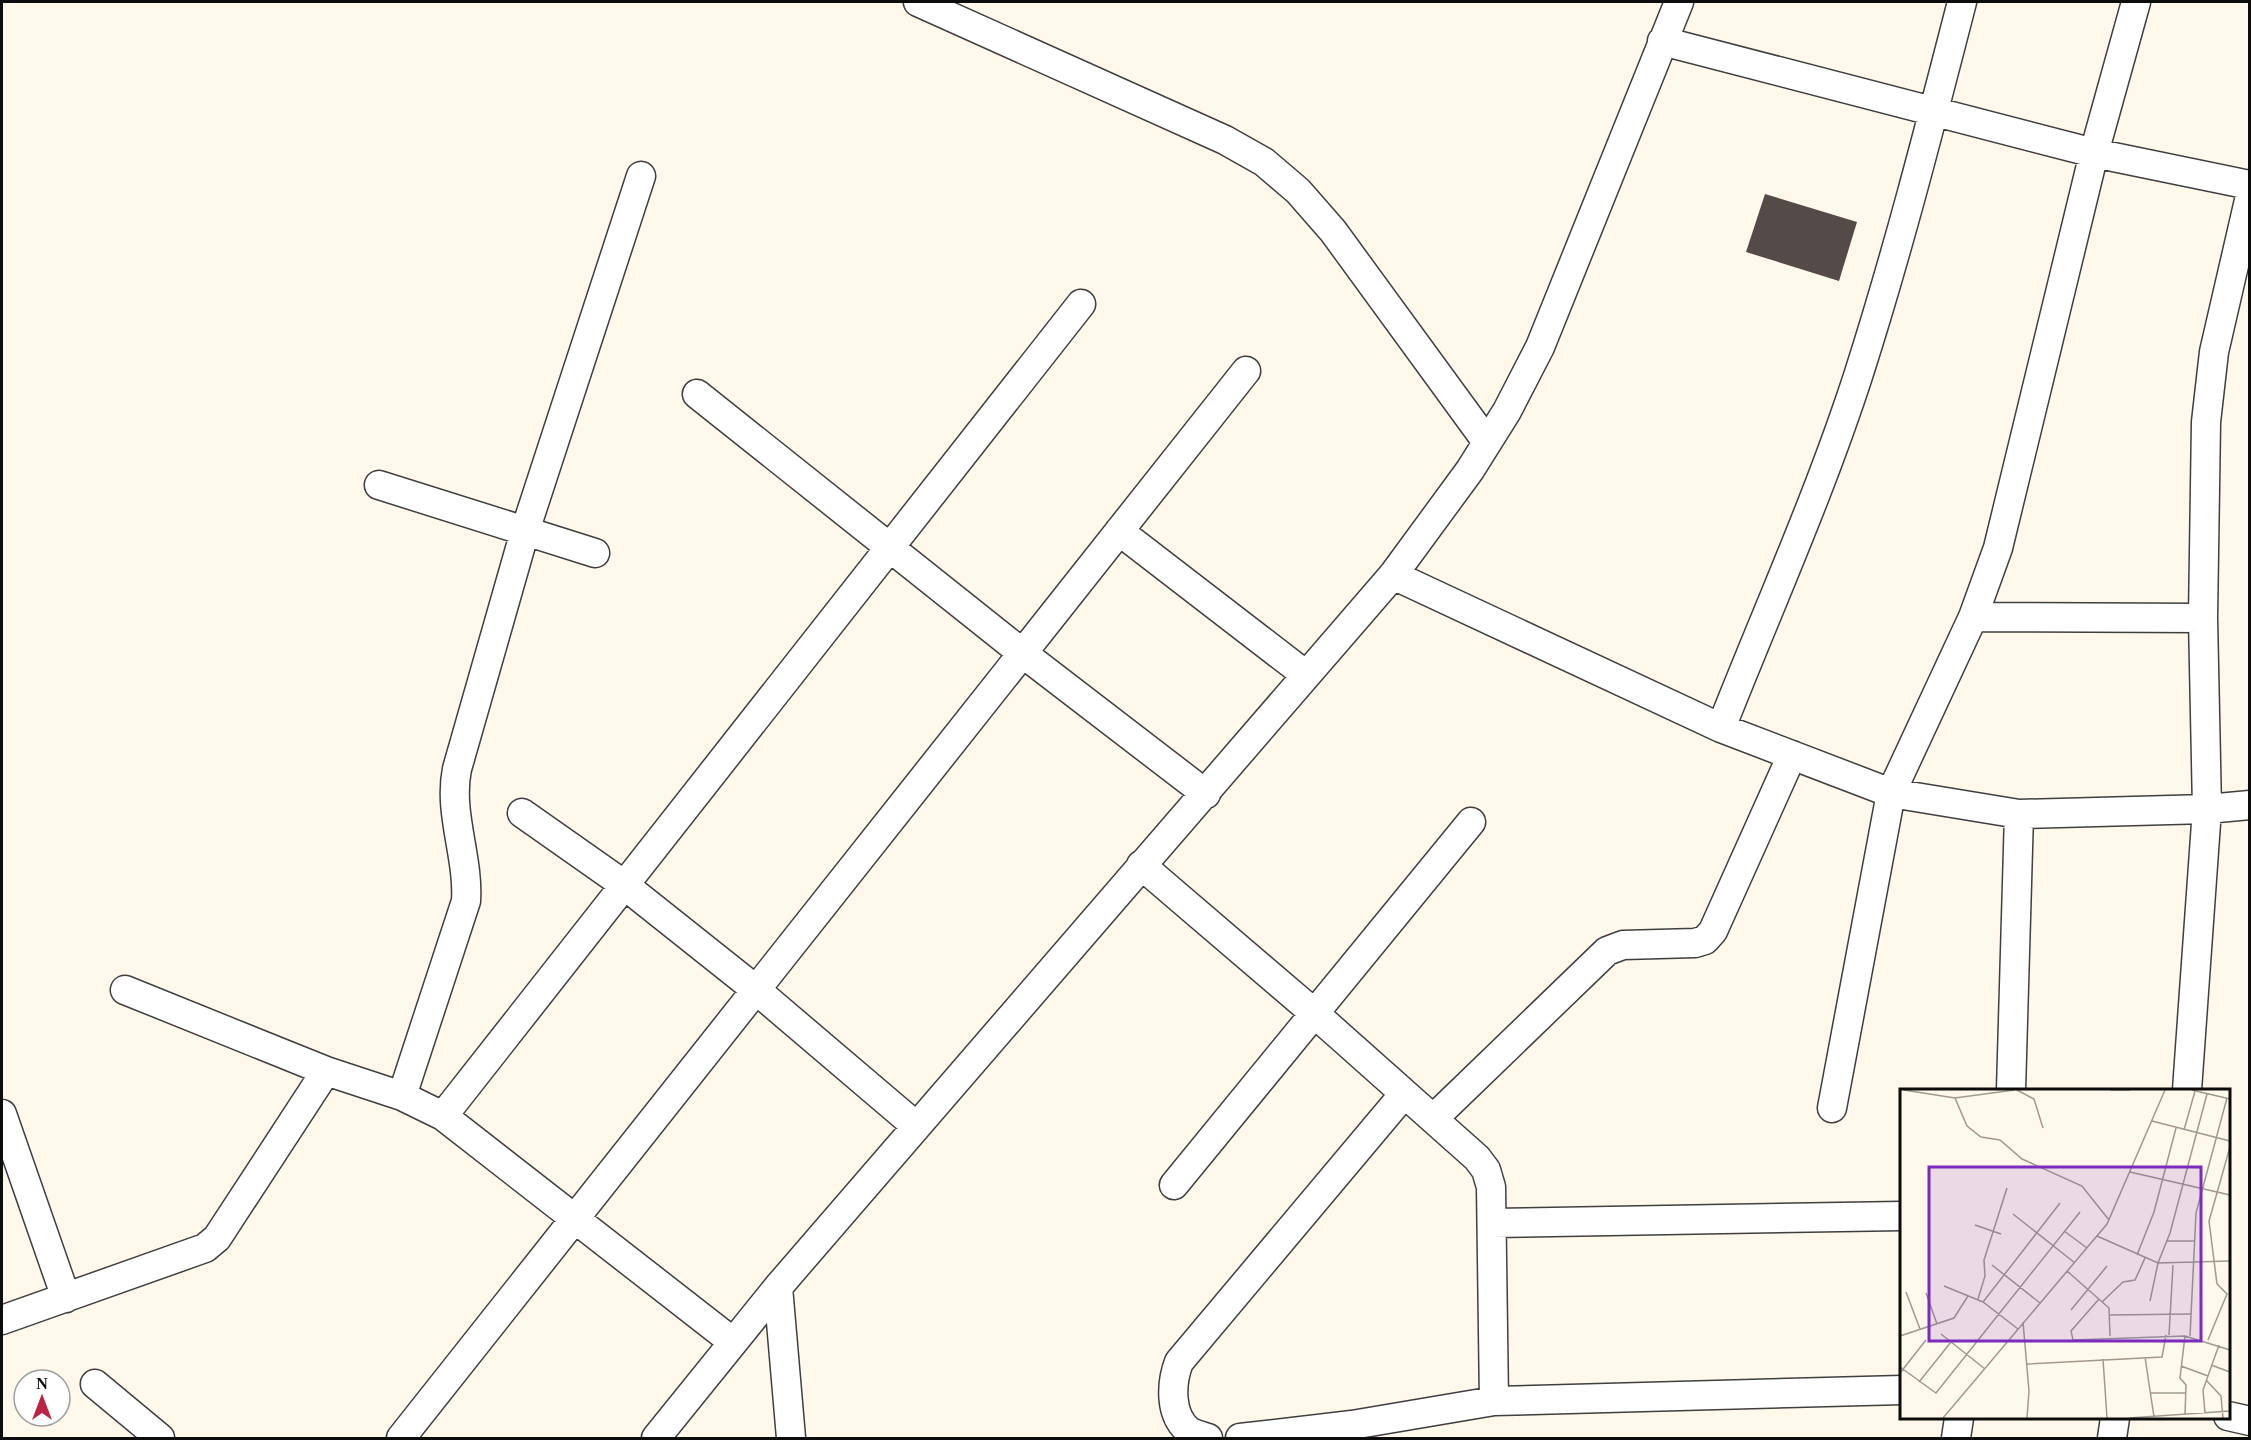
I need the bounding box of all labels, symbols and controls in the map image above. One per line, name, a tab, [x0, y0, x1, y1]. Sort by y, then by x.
inset map	[1900, 1089, 2230, 1419]
north arrow	[12, 1368, 72, 1428]
text: N	[36, 1375, 48, 1392]

